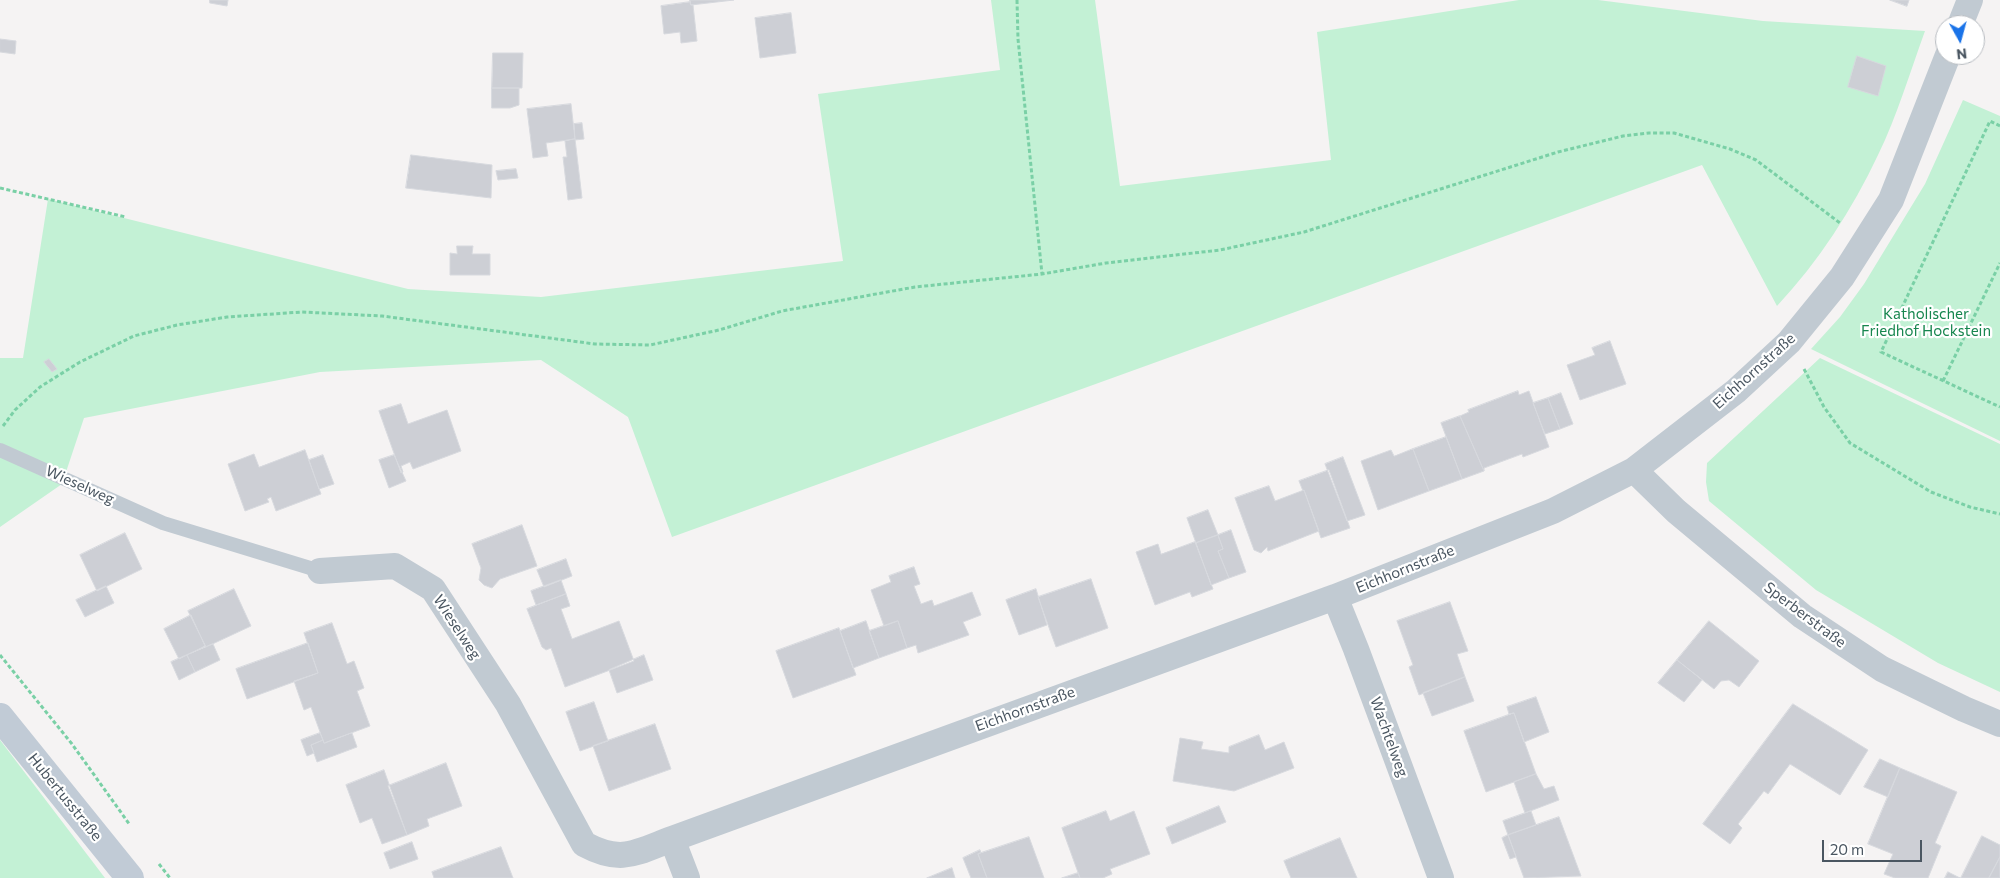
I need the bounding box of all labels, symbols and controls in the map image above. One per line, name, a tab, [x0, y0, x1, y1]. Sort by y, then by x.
north arrow	[1935, 15, 1985, 65]
text: N	[1956, 45, 1968, 63]
park label: Katholischer Friedhof Hockstein	[1861, 305, 1991, 340]
street label: Eichhornstraße	[1709, 329, 1799, 413]
street label: Wieselweg	[43, 462, 117, 508]
street label: Eichhornstraße	[1353, 541, 1457, 597]
street label: Sperberstraße	[1761, 578, 1849, 652]
street label: Wieselweg	[429, 591, 485, 663]
street label: Eichhornstraße	[973, 683, 1077, 735]
street label: Wachtelweg	[1366, 694, 1412, 780]
street label: Hubertusstraße	[24, 750, 106, 844]
scale bar	[1825, 830, 1925, 862]
text: 20 m	[1830, 840, 1864, 858]

